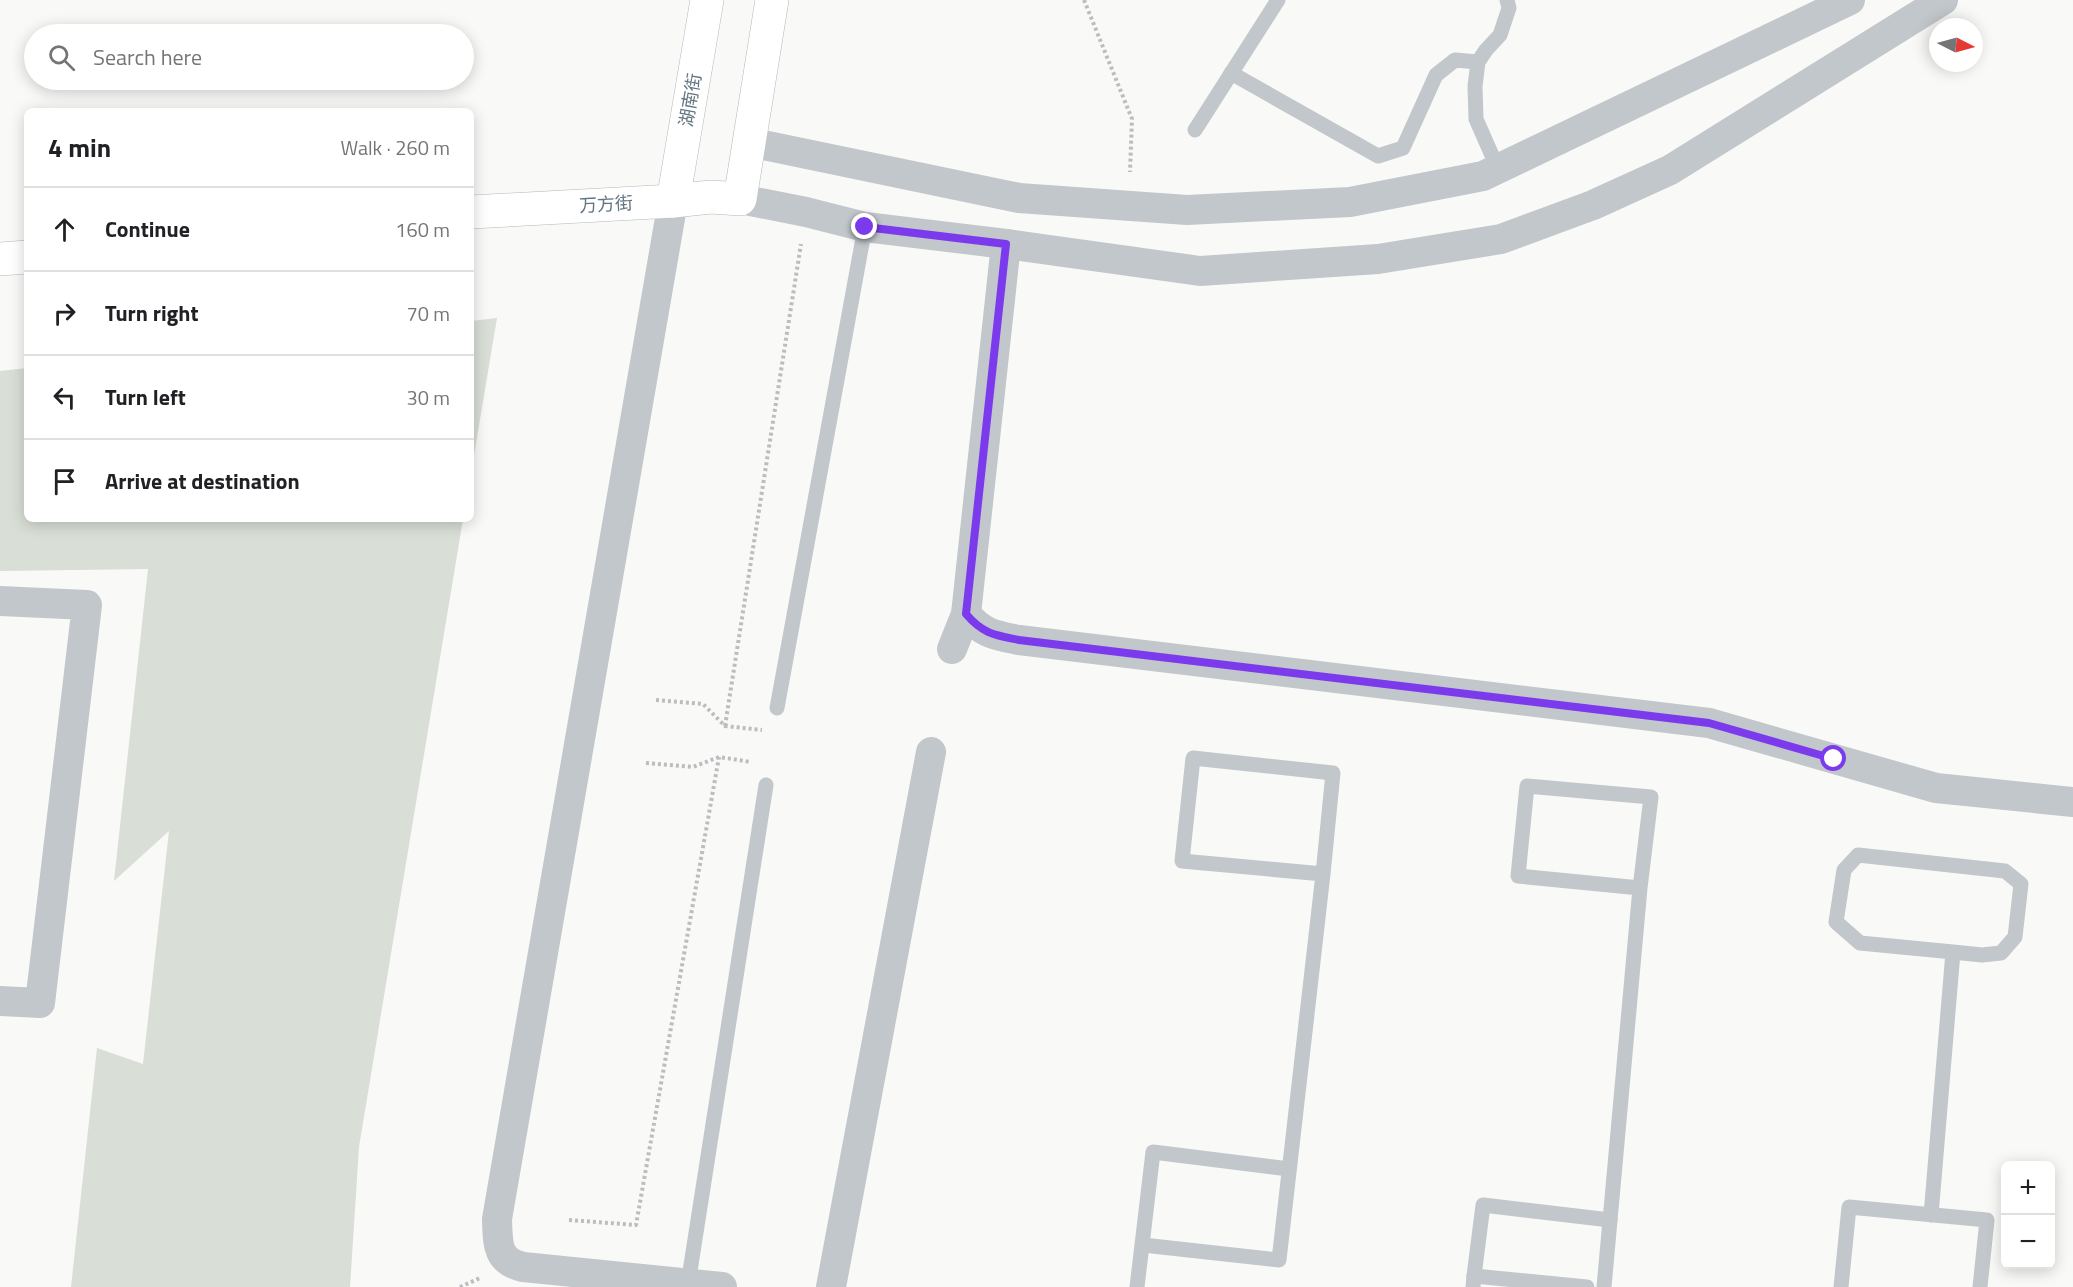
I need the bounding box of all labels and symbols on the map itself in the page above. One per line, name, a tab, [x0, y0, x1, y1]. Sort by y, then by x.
north arrow	[1929, 18, 1983, 72]
street label: 湖南街	[672, 71, 708, 129]
street label: 万方街	[578, 189, 634, 219]
route end	[851, 213, 877, 239]
route start	[1820, 745, 1846, 771]

